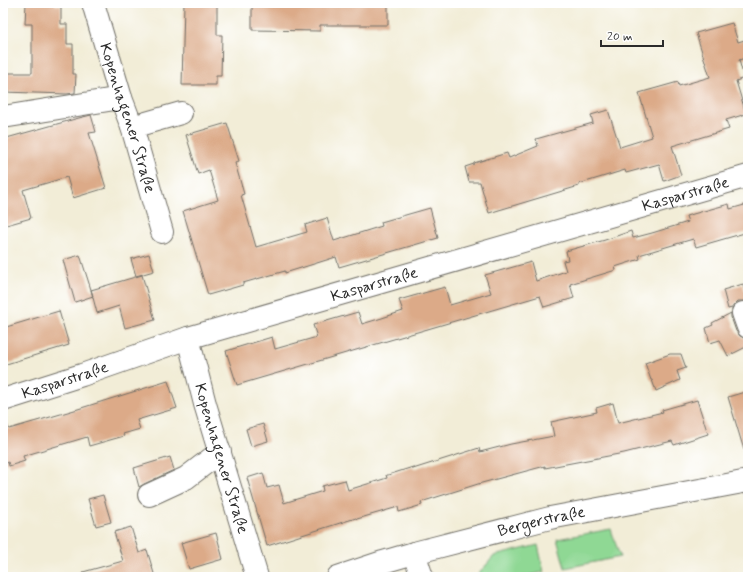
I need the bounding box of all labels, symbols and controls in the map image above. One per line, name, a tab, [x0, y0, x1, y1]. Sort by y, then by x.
scale bar	[601, 22, 663, 48]
text: 20 m	[607, 29, 633, 45]
street label: Kopenhagener Straße	[95, 40, 161, 195]
street label: Kasparstraße	[639, 172, 732, 217]
street label: Kasparstraße	[328, 262, 420, 307]
street label: Kasparstraße	[19, 356, 111, 404]
street label: Kopenhagener Straße	[190, 381, 254, 536]
street label: Bergerstraße	[495, 501, 587, 542]

